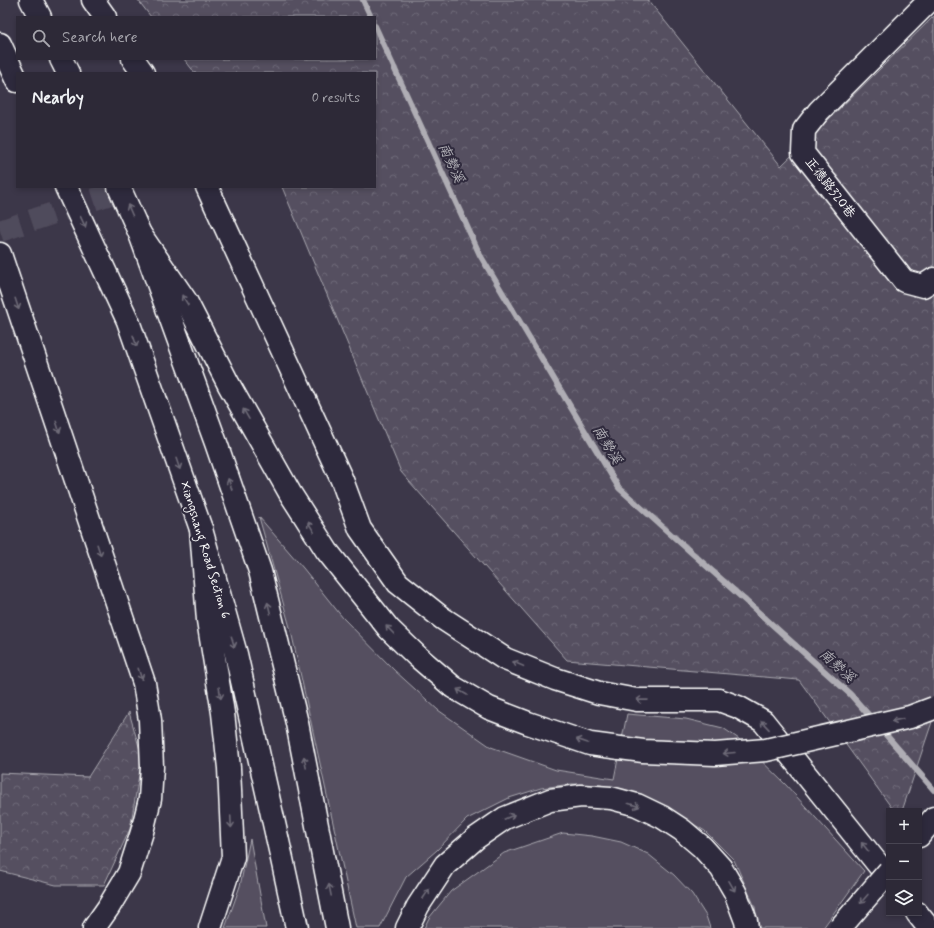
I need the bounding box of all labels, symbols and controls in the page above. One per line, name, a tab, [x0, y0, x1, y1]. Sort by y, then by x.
search box	[16, 16, 376, 60]
icon: search	[30, 27, 52, 49]
text: Search here	[62, 28, 138, 48]
text: Nearby	[32, 87, 84, 109]
text: 0 results	[312, 90, 360, 107]
water label: 南勢溪	[434, 140, 468, 187]
street label: 正德路320巷	[801, 154, 859, 222]
one-way arrow	[126, 205, 133, 217]
one-way arrow	[80, 216, 87, 228]
one-way arrow	[181, 294, 189, 305]
one-way arrow	[14, 297, 21, 310]
one-way arrow	[132, 335, 140, 347]
one-way arrow	[241, 408, 249, 420]
one-way arrow	[55, 421, 62, 434]
water label: 南勢溪	[588, 422, 626, 468]
one-way arrow	[175, 457, 183, 469]
street label: Xiangshang Road Section 6	[174, 479, 234, 622]
one-way arrow	[226, 479, 234, 491]
one-way arrow	[307, 521, 316, 532]
one-way arrow	[96, 544, 103, 557]
one-way arrow	[264, 602, 272, 615]
one-way arrow	[385, 625, 395, 635]
one-way arrow	[230, 635, 237, 648]
water label: 南勢溪	[815, 645, 859, 687]
one-way arrow	[512, 660, 524, 667]
one-way arrow	[137, 667, 145, 679]
one-way arrow	[216, 686, 224, 699]
one-way arrow	[456, 688, 468, 696]
one-way arrow	[636, 696, 649, 704]
one-way arrow	[891, 717, 904, 725]
one-way arrow	[761, 719, 770, 730]
one-way arrow	[576, 737, 588, 745]
one-way arrow	[723, 749, 736, 756]
one-way arrow	[300, 756, 308, 769]
one-way arrow	[627, 802, 640, 809]
map controls	[886, 808, 922, 916]
button: +	[886, 808, 922, 844]
one-way arrow	[502, 813, 514, 820]
one-way arrow	[228, 815, 235, 828]
one-way arrow	[860, 842, 869, 853]
button: −	[886, 844, 922, 880]
one-way arrow	[728, 880, 736, 892]
button: layers	[886, 880, 922, 916]
one-way arrow	[325, 884, 333, 897]
one-way arrow	[422, 889, 430, 900]
one-way arrow	[860, 894, 869, 905]

